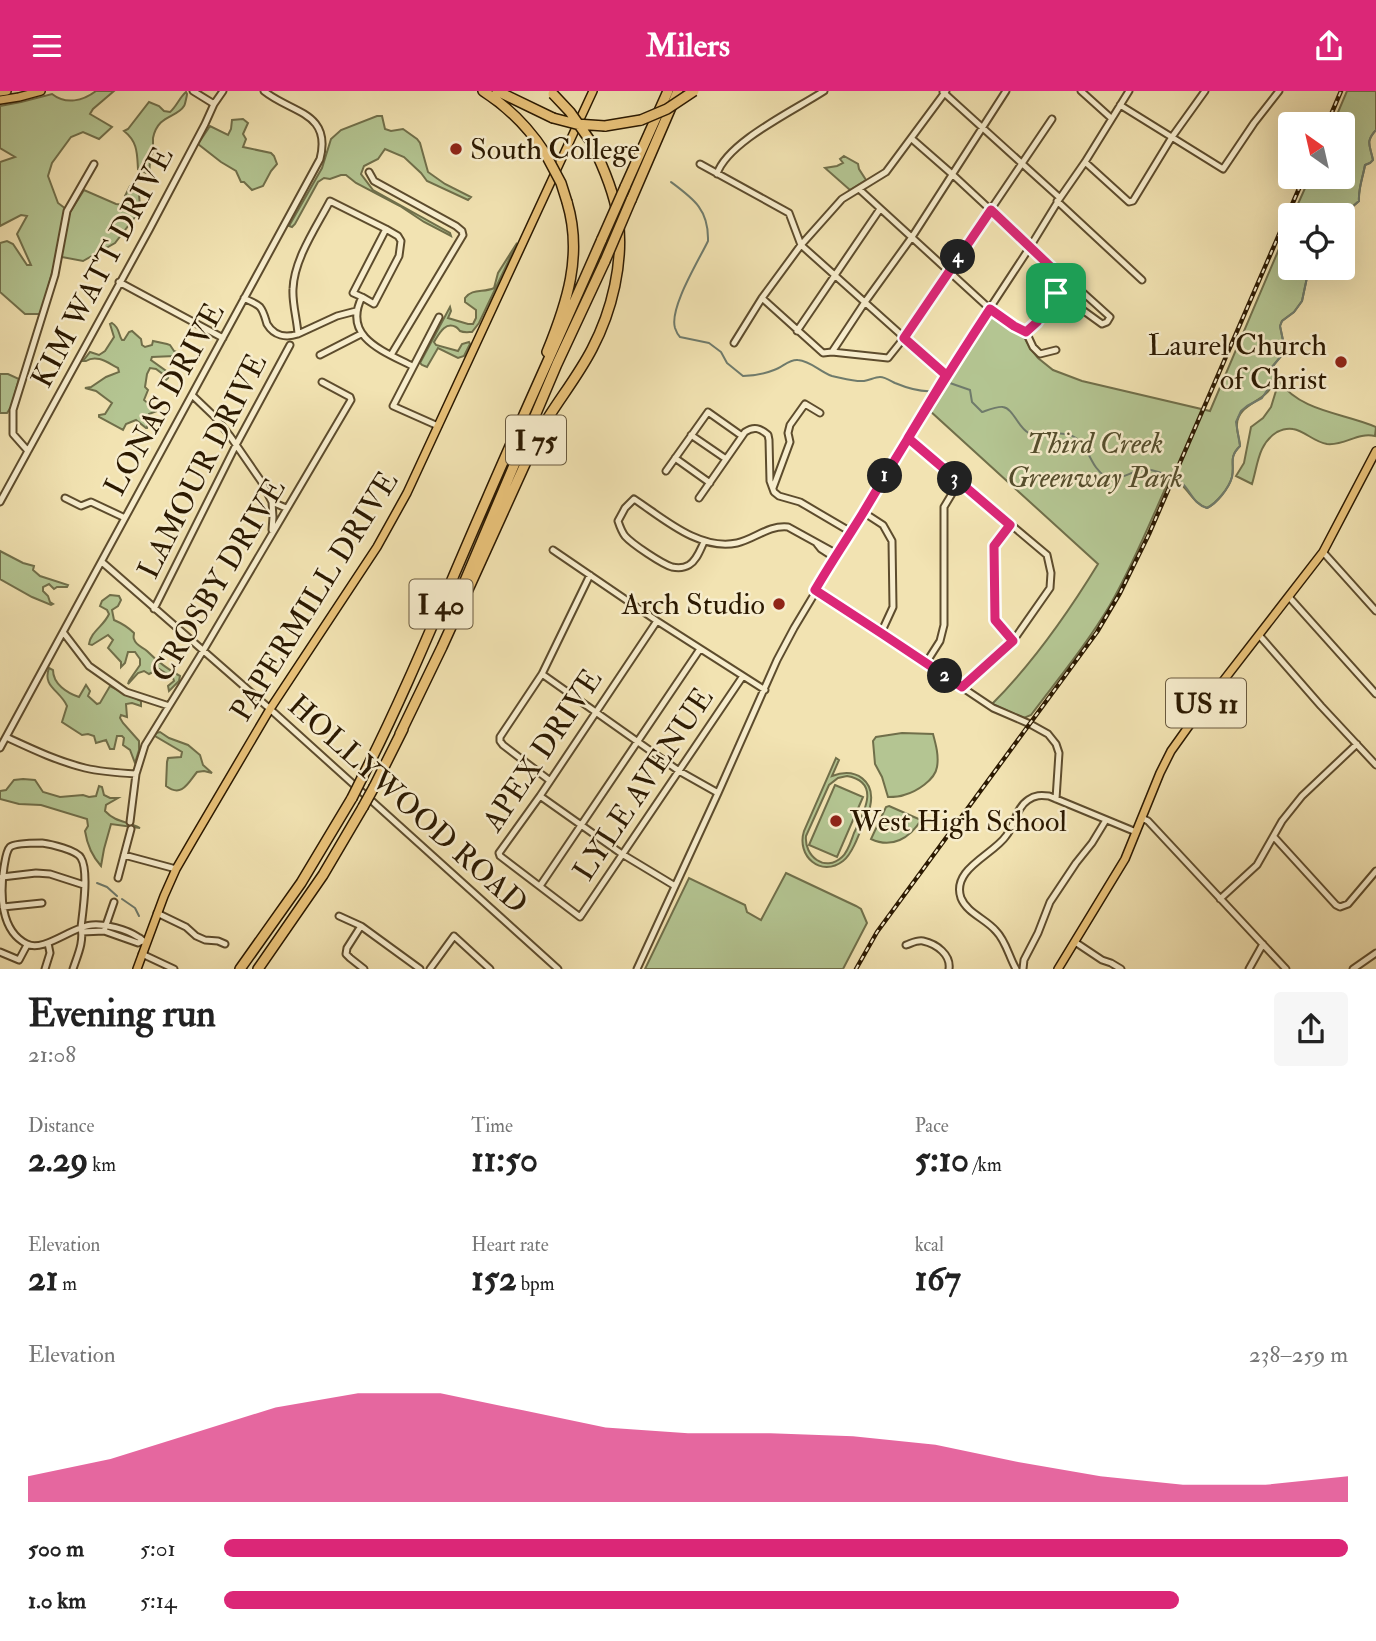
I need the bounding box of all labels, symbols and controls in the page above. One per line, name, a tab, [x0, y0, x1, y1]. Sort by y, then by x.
text: Milers	[646, 26, 730, 66]
icon: menu	[28, 27, 66, 65]
icon: share	[1310, 27, 1348, 65]
north arrow	[1278, 112, 1354, 189]
map controls	[1278, 112, 1355, 280]
place label: South College	[470, 131, 640, 168]
street label: KIM WATT DRIVE	[23, 141, 181, 394]
marker: South College	[448, 141, 464, 157]
button: locate	[1278, 203, 1355, 280]
pin: 4	[940, 239, 976, 275]
text: 4	[952, 244, 963, 268]
pin	[1026, 263, 1086, 323]
icon: arrive	[1037, 274, 1075, 312]
street label: LONAS DRIVE	[96, 296, 233, 502]
place label: Laurel Church of Christ	[1148, 327, 1327, 398]
street label: LAMOUR DRIVE	[130, 348, 275, 585]
marker: Laurel Church of Christ	[1333, 354, 1349, 370]
road number: I 75	[506, 415, 566, 465]
park label: Third Creek Greenway Park	[1007, 425, 1183, 496]
pin: 1	[868, 459, 903, 493]
pin: 3	[937, 461, 972, 497]
text: 1	[881, 463, 888, 487]
street label: PAPERMILL DRIVE	[223, 464, 406, 728]
text: 3	[951, 466, 958, 490]
street label: CROSBY DRIVE	[143, 472, 294, 689]
road number: I 40	[410, 580, 472, 629]
place label: Arch Studio	[621, 586, 765, 623]
marker: Arch Studio	[771, 596, 787, 612]
pin: 2	[928, 659, 962, 693]
street label: APEX DRIVE	[474, 662, 610, 839]
text: 2	[940, 663, 949, 687]
road number: US 11	[1166, 679, 1246, 727]
street label: LYLE AVENUE	[565, 681, 722, 888]
street label: HOLLYWOOD ROAD	[280, 687, 535, 922]
place label: West High School	[849, 803, 1067, 840]
marker: West High School	[828, 813, 844, 829]
text: Evening run	[28, 990, 216, 1038]
button: share	[1274, 992, 1348, 1066]
text: 21:08	[28, 1040, 76, 1069]
text: Distance	[28, 1114, 94, 1138]
text: Time	[471, 1114, 513, 1138]
text: Pace	[915, 1114, 949, 1138]
text: 2.29	[28, 1138, 88, 1182]
text: 11:50	[471, 1138, 538, 1182]
text: 5:10	[915, 1138, 969, 1182]
text: km	[88, 1153, 116, 1177]
text: /km	[969, 1153, 1002, 1177]
text: Elevation	[28, 1233, 100, 1257]
text: Heart rate	[471, 1233, 549, 1257]
text: kcal	[915, 1233, 944, 1257]
text: 21	[28, 1257, 58, 1301]
text: 152	[471, 1257, 517, 1301]
text: 167	[915, 1257, 961, 1301]
text: m	[58, 1272, 77, 1296]
text: bpm	[517, 1272, 554, 1296]
text: Elevation	[28, 1340, 116, 1369]
text: 238–259 m	[1249, 1340, 1348, 1369]
text: 500 m	[28, 1534, 84, 1563]
text: 5:01	[140, 1534, 176, 1563]
text: 1.0 km	[28, 1586, 86, 1615]
text: 5:14	[140, 1586, 176, 1615]

